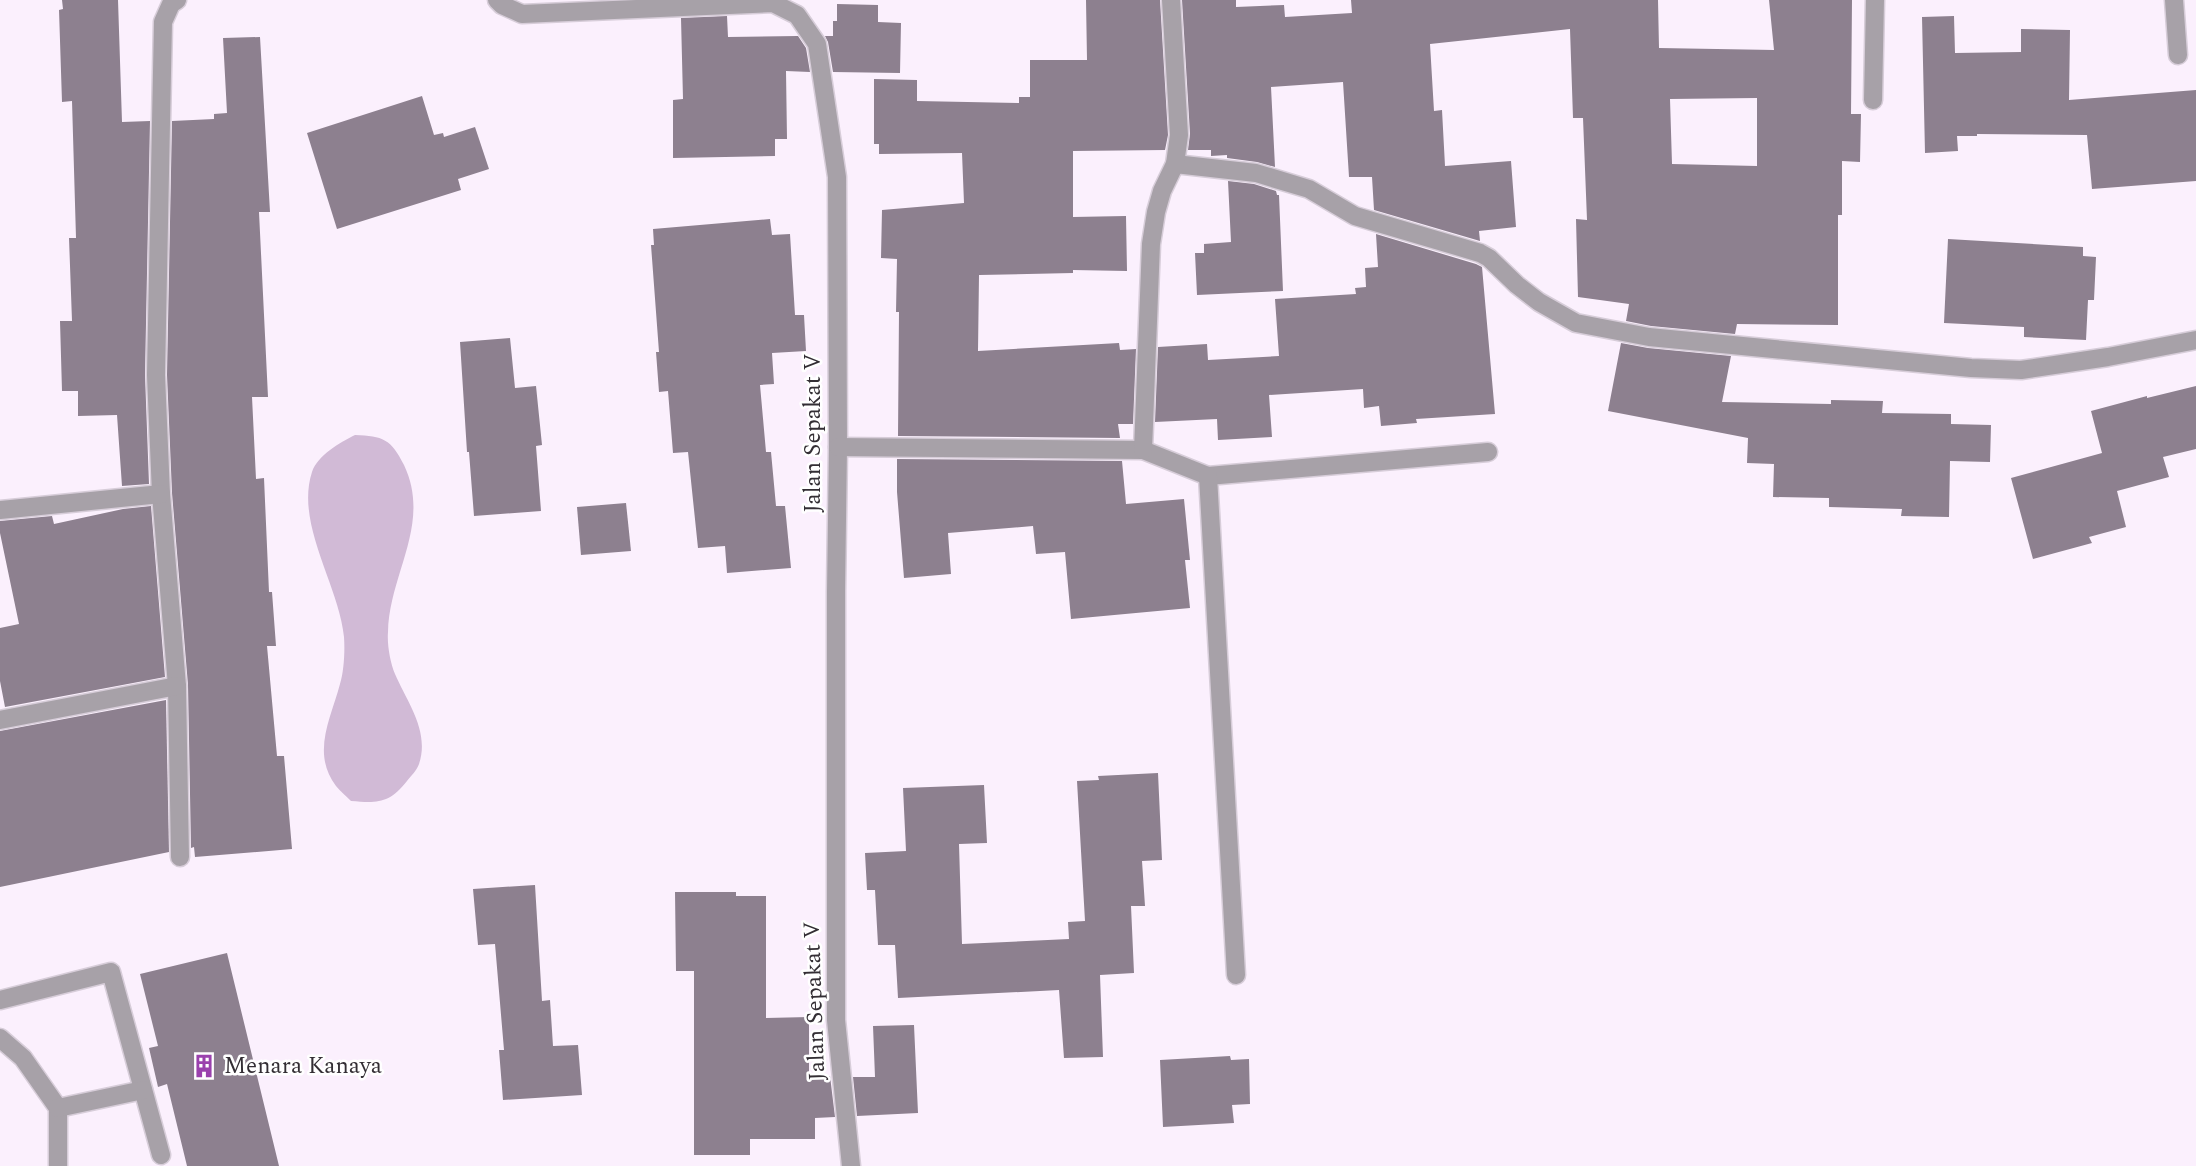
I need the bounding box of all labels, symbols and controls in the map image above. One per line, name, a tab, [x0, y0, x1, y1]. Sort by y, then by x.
street label: Jalan Sepakat V	[796, 353, 831, 513]
street label: Jalan Sepakat V	[795, 921, 835, 1081]
place label: Menara Kanaya	[224, 1049, 382, 1084]
building icon: Menara Kanaya	[190, 1052, 218, 1080]

